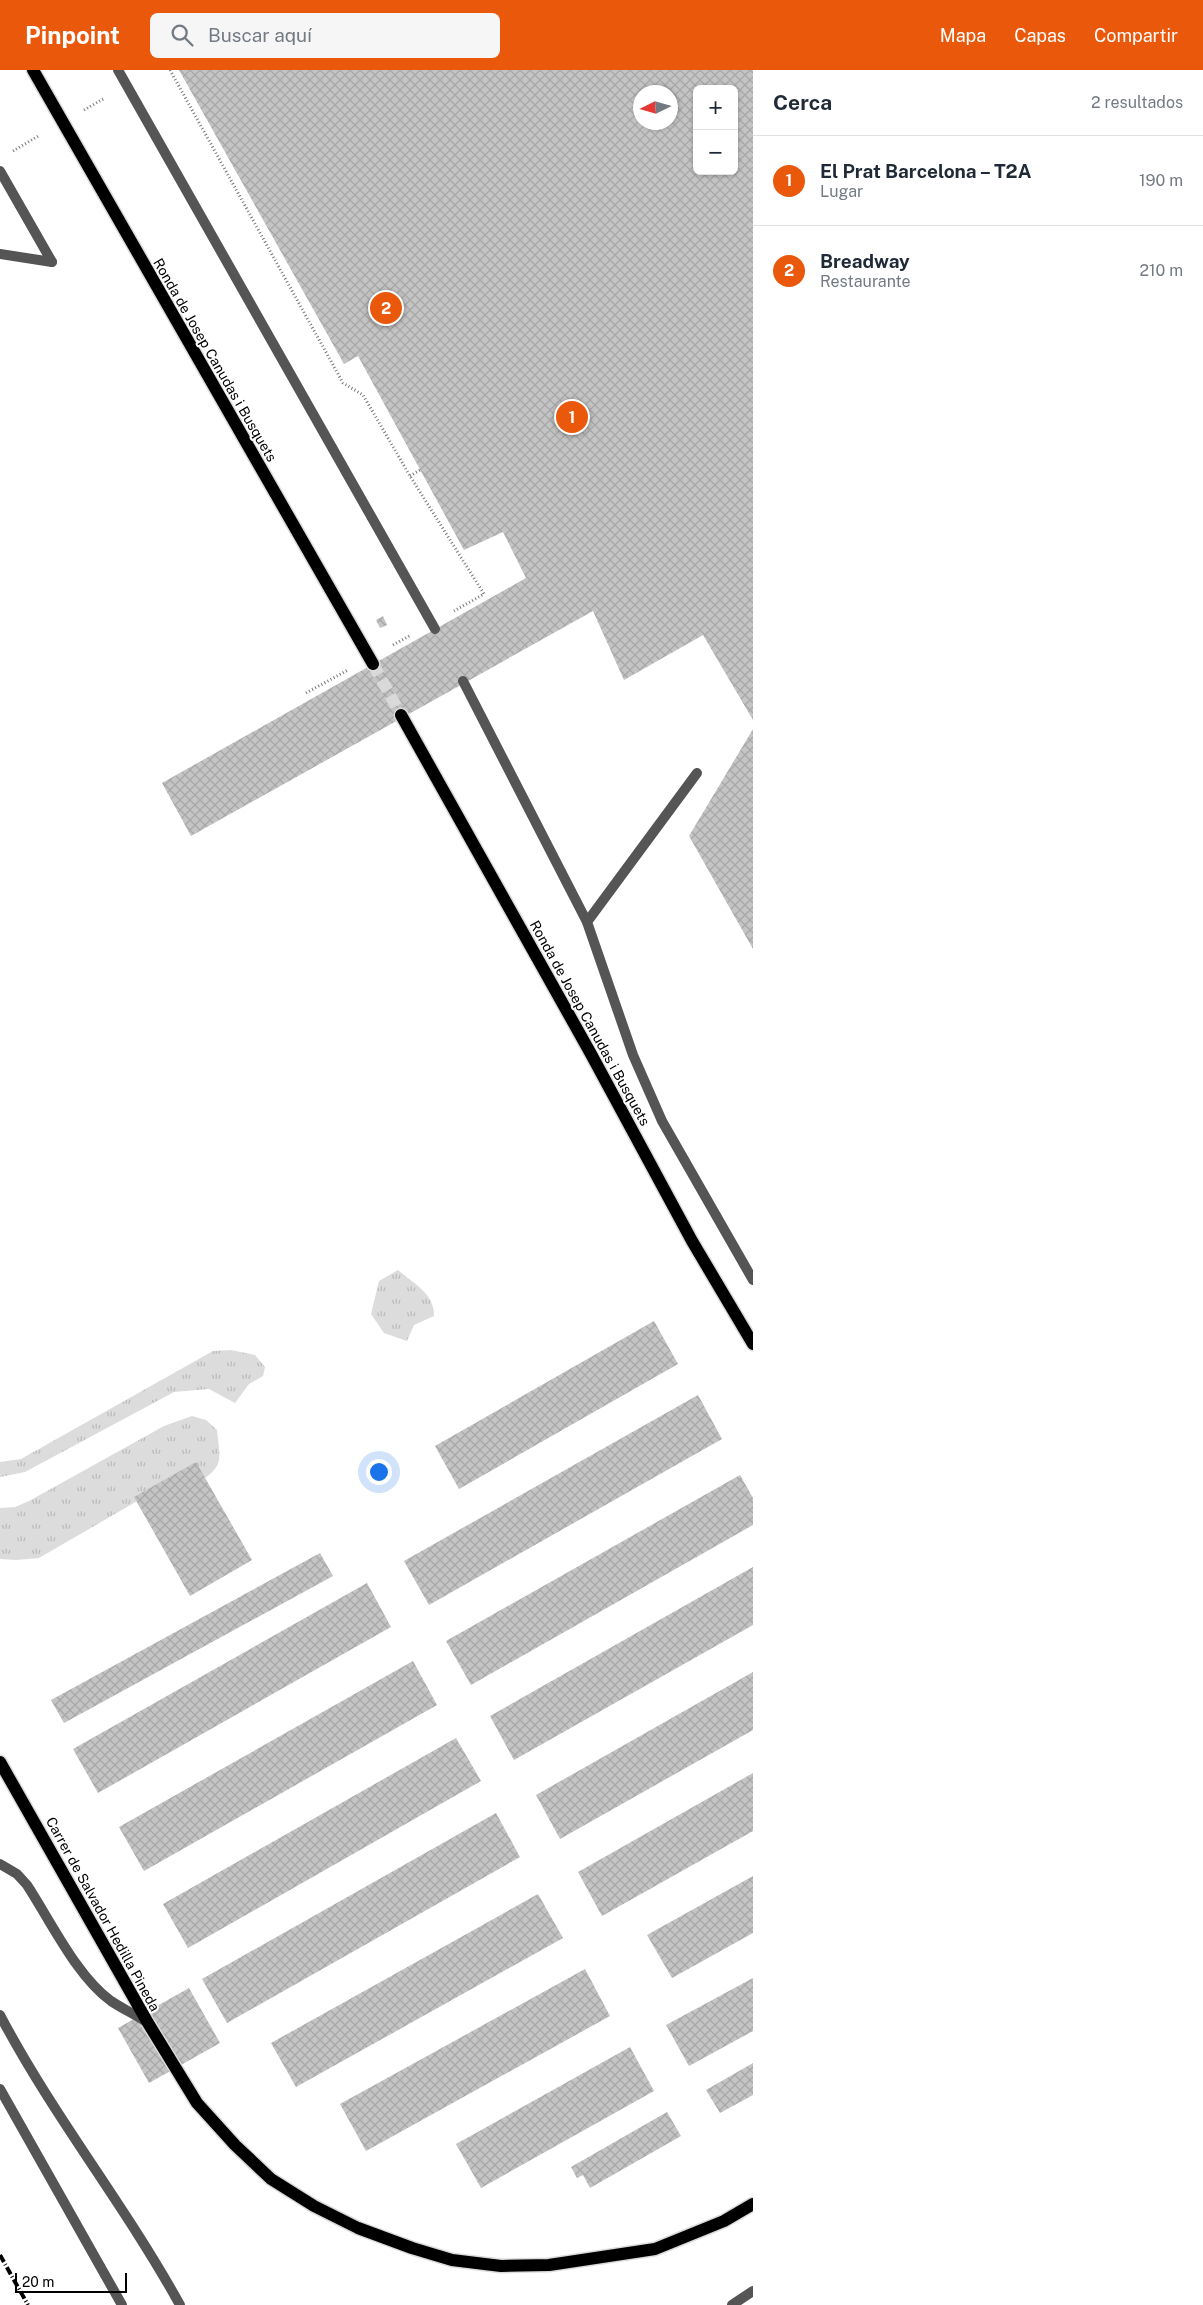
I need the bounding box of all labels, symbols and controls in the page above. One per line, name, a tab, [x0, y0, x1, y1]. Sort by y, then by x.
search box	[150, 13, 500, 58]
text: Pinpoint	[25, 21, 120, 49]
icon: search	[168, 21, 196, 49]
text: Buscar aquí	[208, 24, 312, 46]
text: Mapa	[940, 25, 986, 46]
text: Capas	[1014, 25, 1066, 46]
text: Compartir	[1094, 25, 1178, 46]
north arrow	[633, 85, 678, 130]
map controls	[693, 85, 738, 175]
button: +	[693, 85, 738, 130]
text: Cerca	[773, 90, 832, 115]
text: 2 resultados	[1091, 93, 1183, 112]
button: −	[693, 130, 738, 175]
text: El Prat Barcelona – T2A	[820, 160, 1031, 182]
text: 1	[786, 171, 792, 190]
text: 190 m	[1139, 171, 1183, 190]
text: Lugar	[820, 182, 863, 201]
text: Breadway	[820, 250, 910, 272]
street label: Ronda de Josep Canudas i Busquets	[150, 255, 280, 465]
text: 2	[784, 261, 794, 280]
text: 210 m	[1139, 261, 1183, 280]
text: Restaurante	[820, 272, 911, 291]
pin: 2	[370, 289, 402, 327]
pin: 1	[556, 398, 588, 436]
street label: Ronda de Josep Canudas i Busquets	[527, 918, 653, 1128]
your location	[366, 1459, 392, 1485]
street label: Carrer de Salvador Hedilla Pineda	[43, 1814, 163, 2014]
scale bar	[15, 2270, 128, 2293]
text: 20 m	[22, 2274, 54, 2290]

